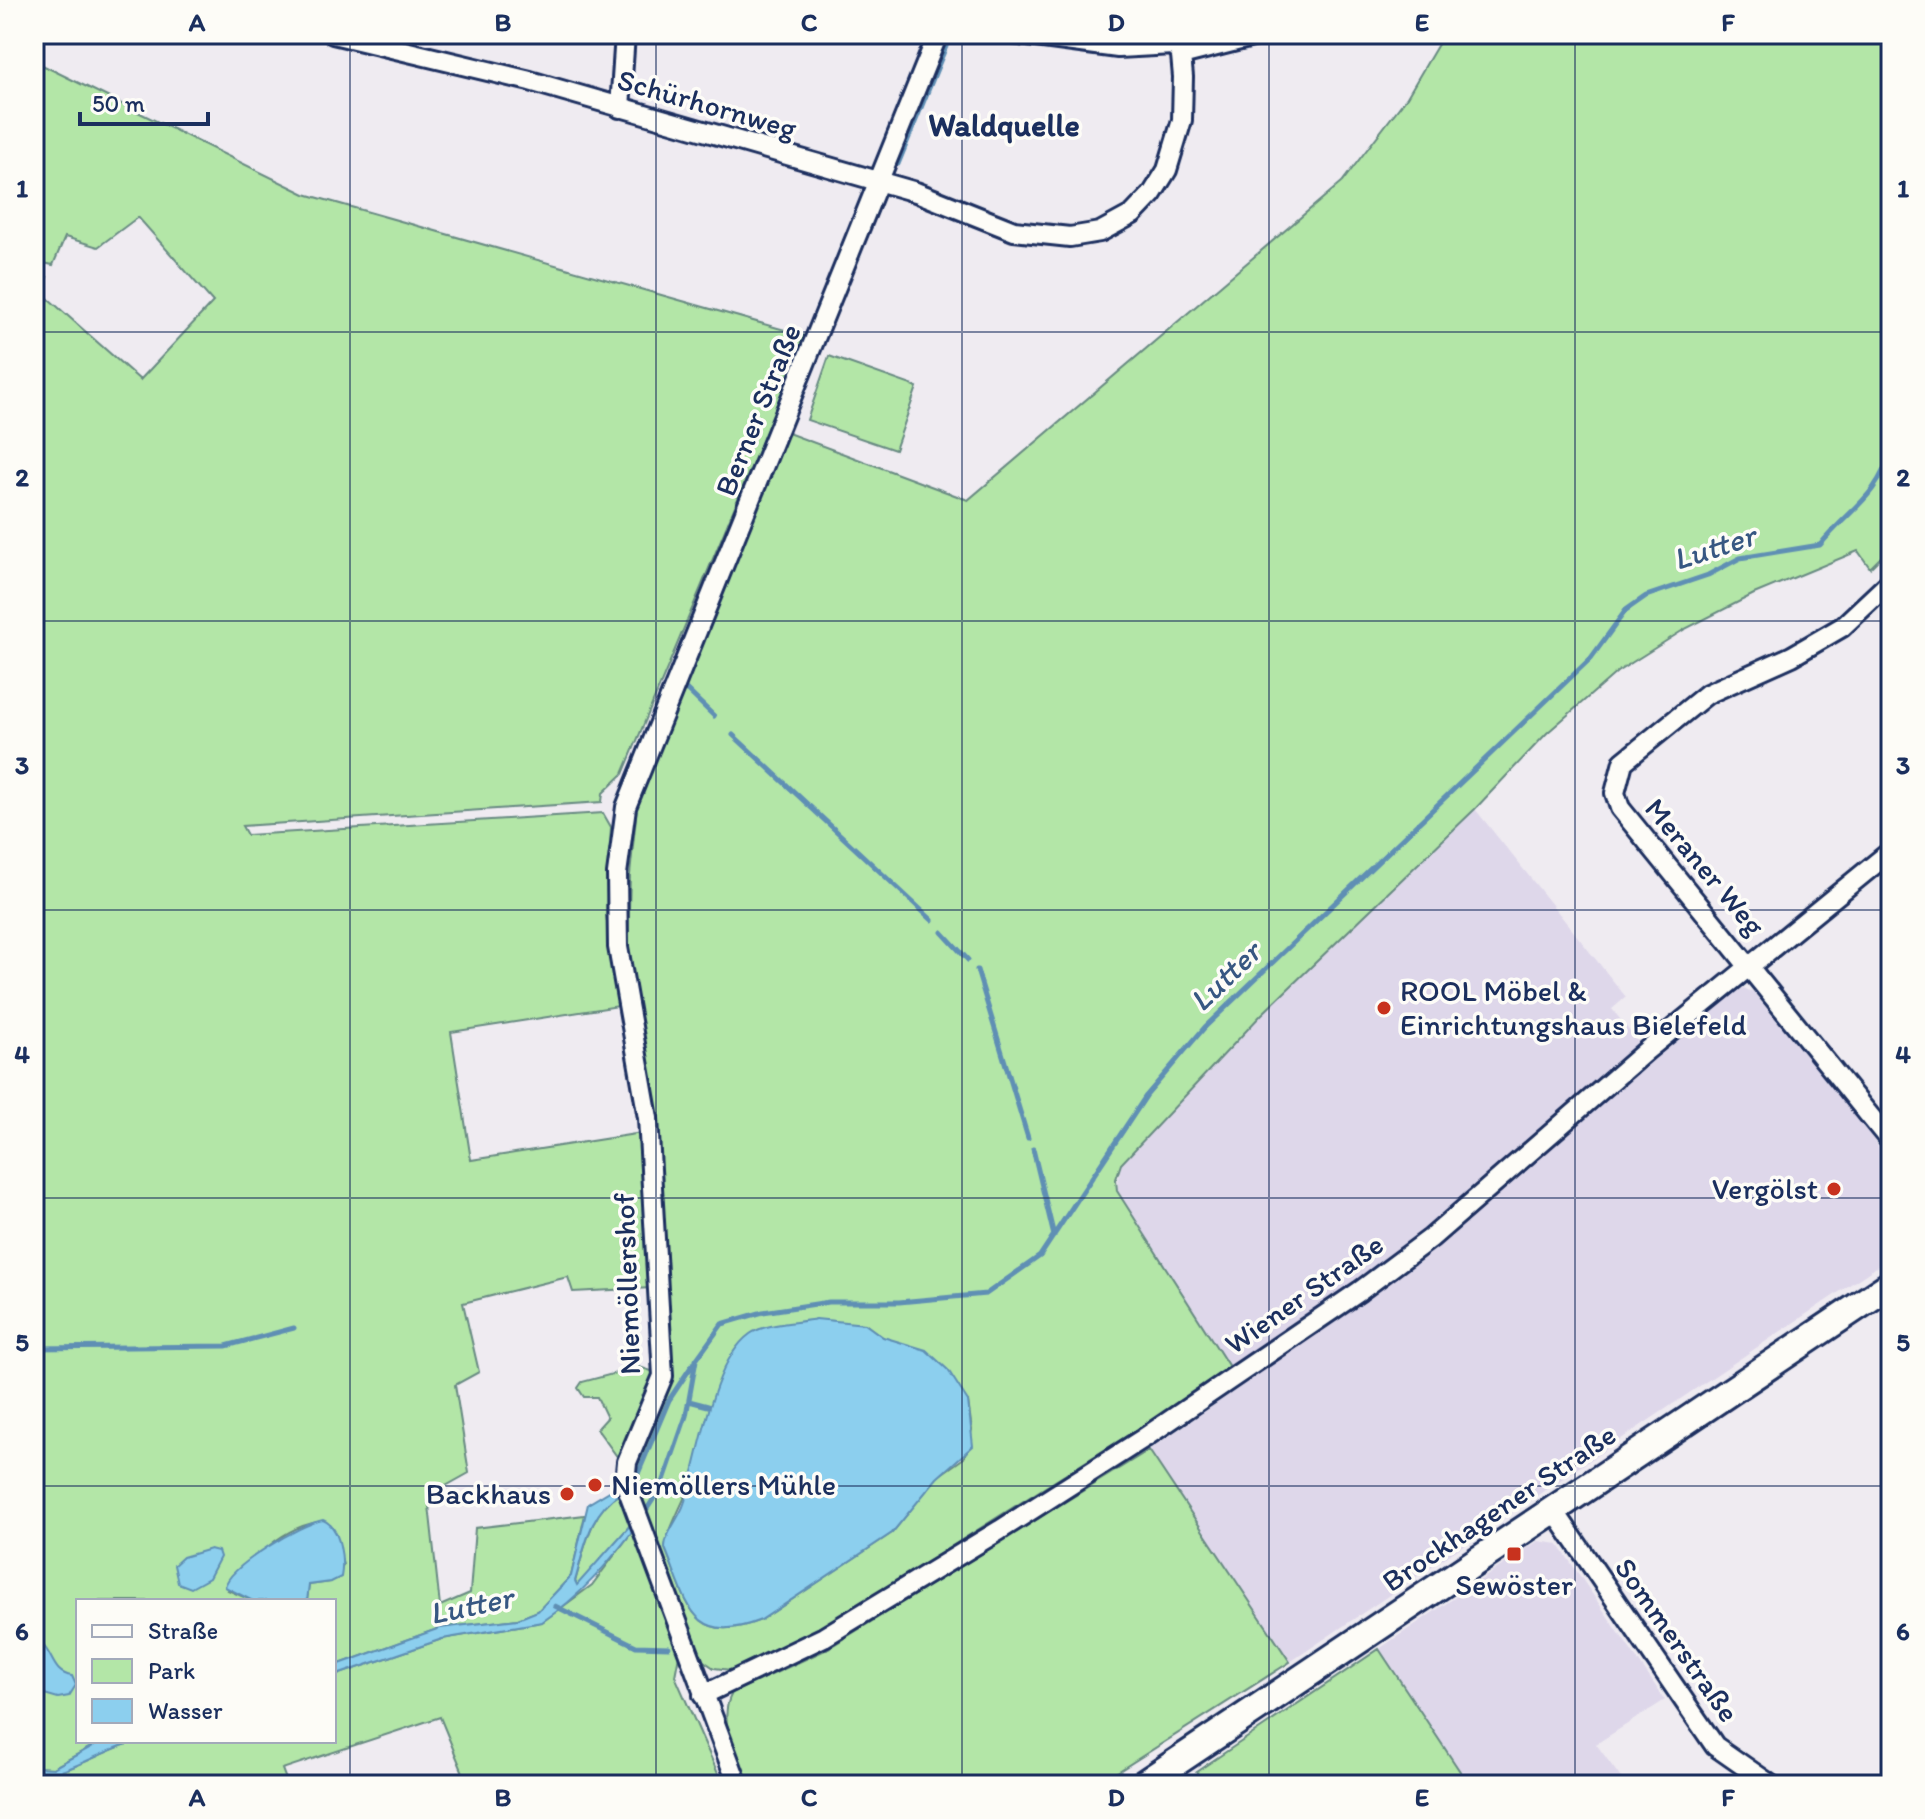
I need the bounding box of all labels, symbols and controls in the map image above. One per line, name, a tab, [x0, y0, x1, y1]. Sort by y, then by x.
text: A	[188, 6, 206, 38]
text: B	[495, 6, 512, 38]
text: C	[801, 6, 818, 38]
text: D	[1107, 6, 1125, 38]
text: E	[1415, 6, 1429, 38]
text: F	[1721, 6, 1735, 38]
street label: Schürhornweg	[613, 60, 802, 147]
scale bar	[80, 76, 208, 126]
text: 50 m	[92, 89, 145, 118]
district label: Waldquelle	[928, 106, 1080, 144]
text: 1	[16, 172, 28, 204]
text: 1	[1897, 172, 1909, 204]
street label: Berner Straße	[706, 318, 809, 501]
text: 2	[15, 461, 29, 493]
text: 2	[1896, 461, 1910, 493]
water label: Lutter	[1668, 515, 1763, 578]
text: 3	[15, 749, 29, 781]
text: 3	[1896, 749, 1910, 781]
street label: Meraner Weg	[1637, 790, 1774, 943]
water label: Lutter	[1181, 931, 1271, 1019]
place label: ROOL Möbel & Einrichtungshaus Bielefeld	[1400, 972, 1747, 1043]
marker: ROOL Möbel & Einrichtungshaus Bielefeld	[1375, 999, 1393, 1017]
text: 4	[14, 1038, 30, 1070]
text: 4	[1895, 1038, 1911, 1070]
place label: Vergölst	[1712, 1170, 1818, 1207]
marker: Vergölst	[1825, 1180, 1843, 1198]
street label: Niemöllershof	[605, 1192, 648, 1376]
street label: Wiener Straße	[1217, 1225, 1390, 1362]
text: 5	[15, 1326, 29, 1358]
text: 5	[1896, 1326, 1910, 1358]
street label: Brockhagener Straße	[1375, 1416, 1623, 1600]
place label: Niemöllers Mühle	[611, 1466, 836, 1503]
place label: Backhaus	[426, 1475, 551, 1512]
marker: Niemöllers Mühle	[586, 1476, 604, 1494]
marker: Backhaus	[558, 1485, 576, 1503]
marker: Sewöster	[1505, 1545, 1523, 1563]
street label: Sommerstraße	[1607, 1550, 1748, 1729]
place label: Sewöster	[1455, 1566, 1573, 1603]
water label: Lutter	[426, 1577, 519, 1632]
legend	[76, 1599, 336, 1743]
text: 6	[15, 1615, 29, 1647]
text: 6	[1896, 1615, 1910, 1647]
text: Straße	[148, 1616, 218, 1645]
text: Park	[148, 1656, 195, 1685]
text: Wasser	[148, 1696, 223, 1725]
text: A	[188, 1781, 206, 1813]
text: B	[495, 1781, 512, 1813]
text: C	[801, 1781, 818, 1813]
text: D	[1107, 1781, 1125, 1813]
text: E	[1415, 1781, 1429, 1813]
text: F	[1721, 1781, 1735, 1813]

